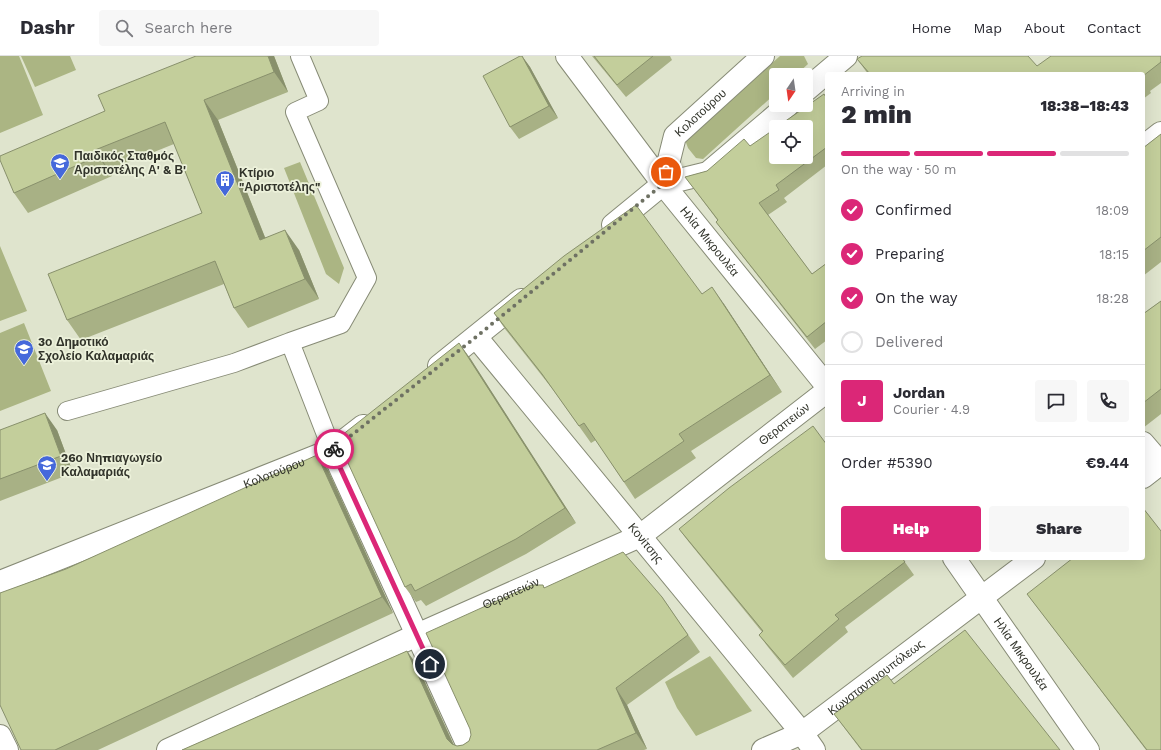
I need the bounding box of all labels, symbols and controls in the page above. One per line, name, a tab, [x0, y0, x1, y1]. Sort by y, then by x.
search box	[99, 10, 379, 46]
text: Dashr	[20, 16, 75, 39]
icon: search	[113, 17, 135, 39]
text: Search here	[145, 19, 233, 37]
text: Home	[911, 20, 951, 36]
text: Map	[973, 20, 1002, 36]
text: About	[1024, 20, 1065, 36]
text: Contact	[1087, 20, 1141, 36]
north arrow	[769, 68, 813, 112]
map controls	[769, 68, 813, 164]
text: Arriving in	[841, 84, 905, 99]
street label: Κολοτούρου	[672, 86, 729, 140]
text: 18:38–18:43	[1040, 97, 1129, 115]
text: 2 min	[841, 99, 912, 129]
button: locate	[769, 120, 813, 164]
place label: Παιδικός Σταθμός Αριστοτέλης Α' & Β'	[74, 149, 186, 177]
school or university icon: Παιδικός Σταθμός Αριστοτέλης Α' & Β'	[49, 152, 71, 180]
pin	[649, 155, 683, 189]
icon: bag	[655, 161, 677, 183]
text: On the way · 50 m	[841, 162, 956, 177]
place label: Κτίριο "Αριστοτέλης"	[239, 166, 320, 194]
building icon: Κτίριο "Αριστοτέλης"	[214, 169, 236, 197]
icon: check	[841, 199, 863, 221]
text: Confirmed	[875, 201, 952, 219]
text: 18:09	[1096, 203, 1129, 218]
street label: Ηλία Μικρουλέα	[677, 204, 742, 279]
icon: check	[841, 243, 863, 265]
text: Preparing	[875, 245, 944, 263]
text: 18:15	[1099, 247, 1129, 262]
icon: check	[841, 287, 863, 309]
text: On the way	[875, 289, 957, 307]
text: 18:28	[1096, 291, 1129, 306]
text: Delivered	[875, 333, 943, 351]
place label: 3ο Δημοτικό Σχολείο Καλαμαριάς	[38, 335, 154, 363]
school or university icon: 3ο Δημοτικό Σχολείο Καλαμαριάς	[13, 338, 35, 366]
button: chat	[1035, 380, 1077, 422]
button: phone	[1087, 380, 1129, 422]
text: Jordan	[893, 384, 945, 402]
text: J	[857, 392, 867, 410]
street label: Θεραπειών	[756, 400, 813, 448]
text: Courier · 4.9	[893, 402, 970, 417]
courier	[314, 429, 354, 469]
icon: bike	[323, 438, 345, 460]
place label: 26ο Νηπιαγωγείο Καλαμαριάς	[61, 451, 162, 479]
school or university icon: 26ο Νηπιαγωγείο Καλαμαριάς	[36, 454, 58, 482]
text: Order #5390	[841, 454, 933, 472]
text: €9.44	[1086, 454, 1129, 472]
street label: Κολοτούρου	[242, 455, 307, 491]
button: Help	[841, 506, 981, 552]
button: Share	[989, 506, 1129, 552]
street label: Κονίτσης	[625, 520, 666, 566]
street label: Θεραπειών	[480, 575, 541, 612]
street label: Ηλία Μικρουλέα	[991, 615, 1051, 693]
street label: Κωνσταντινουπόλεως	[825, 636, 927, 718]
pin	[413, 647, 447, 681]
icon: home	[419, 653, 441, 675]

